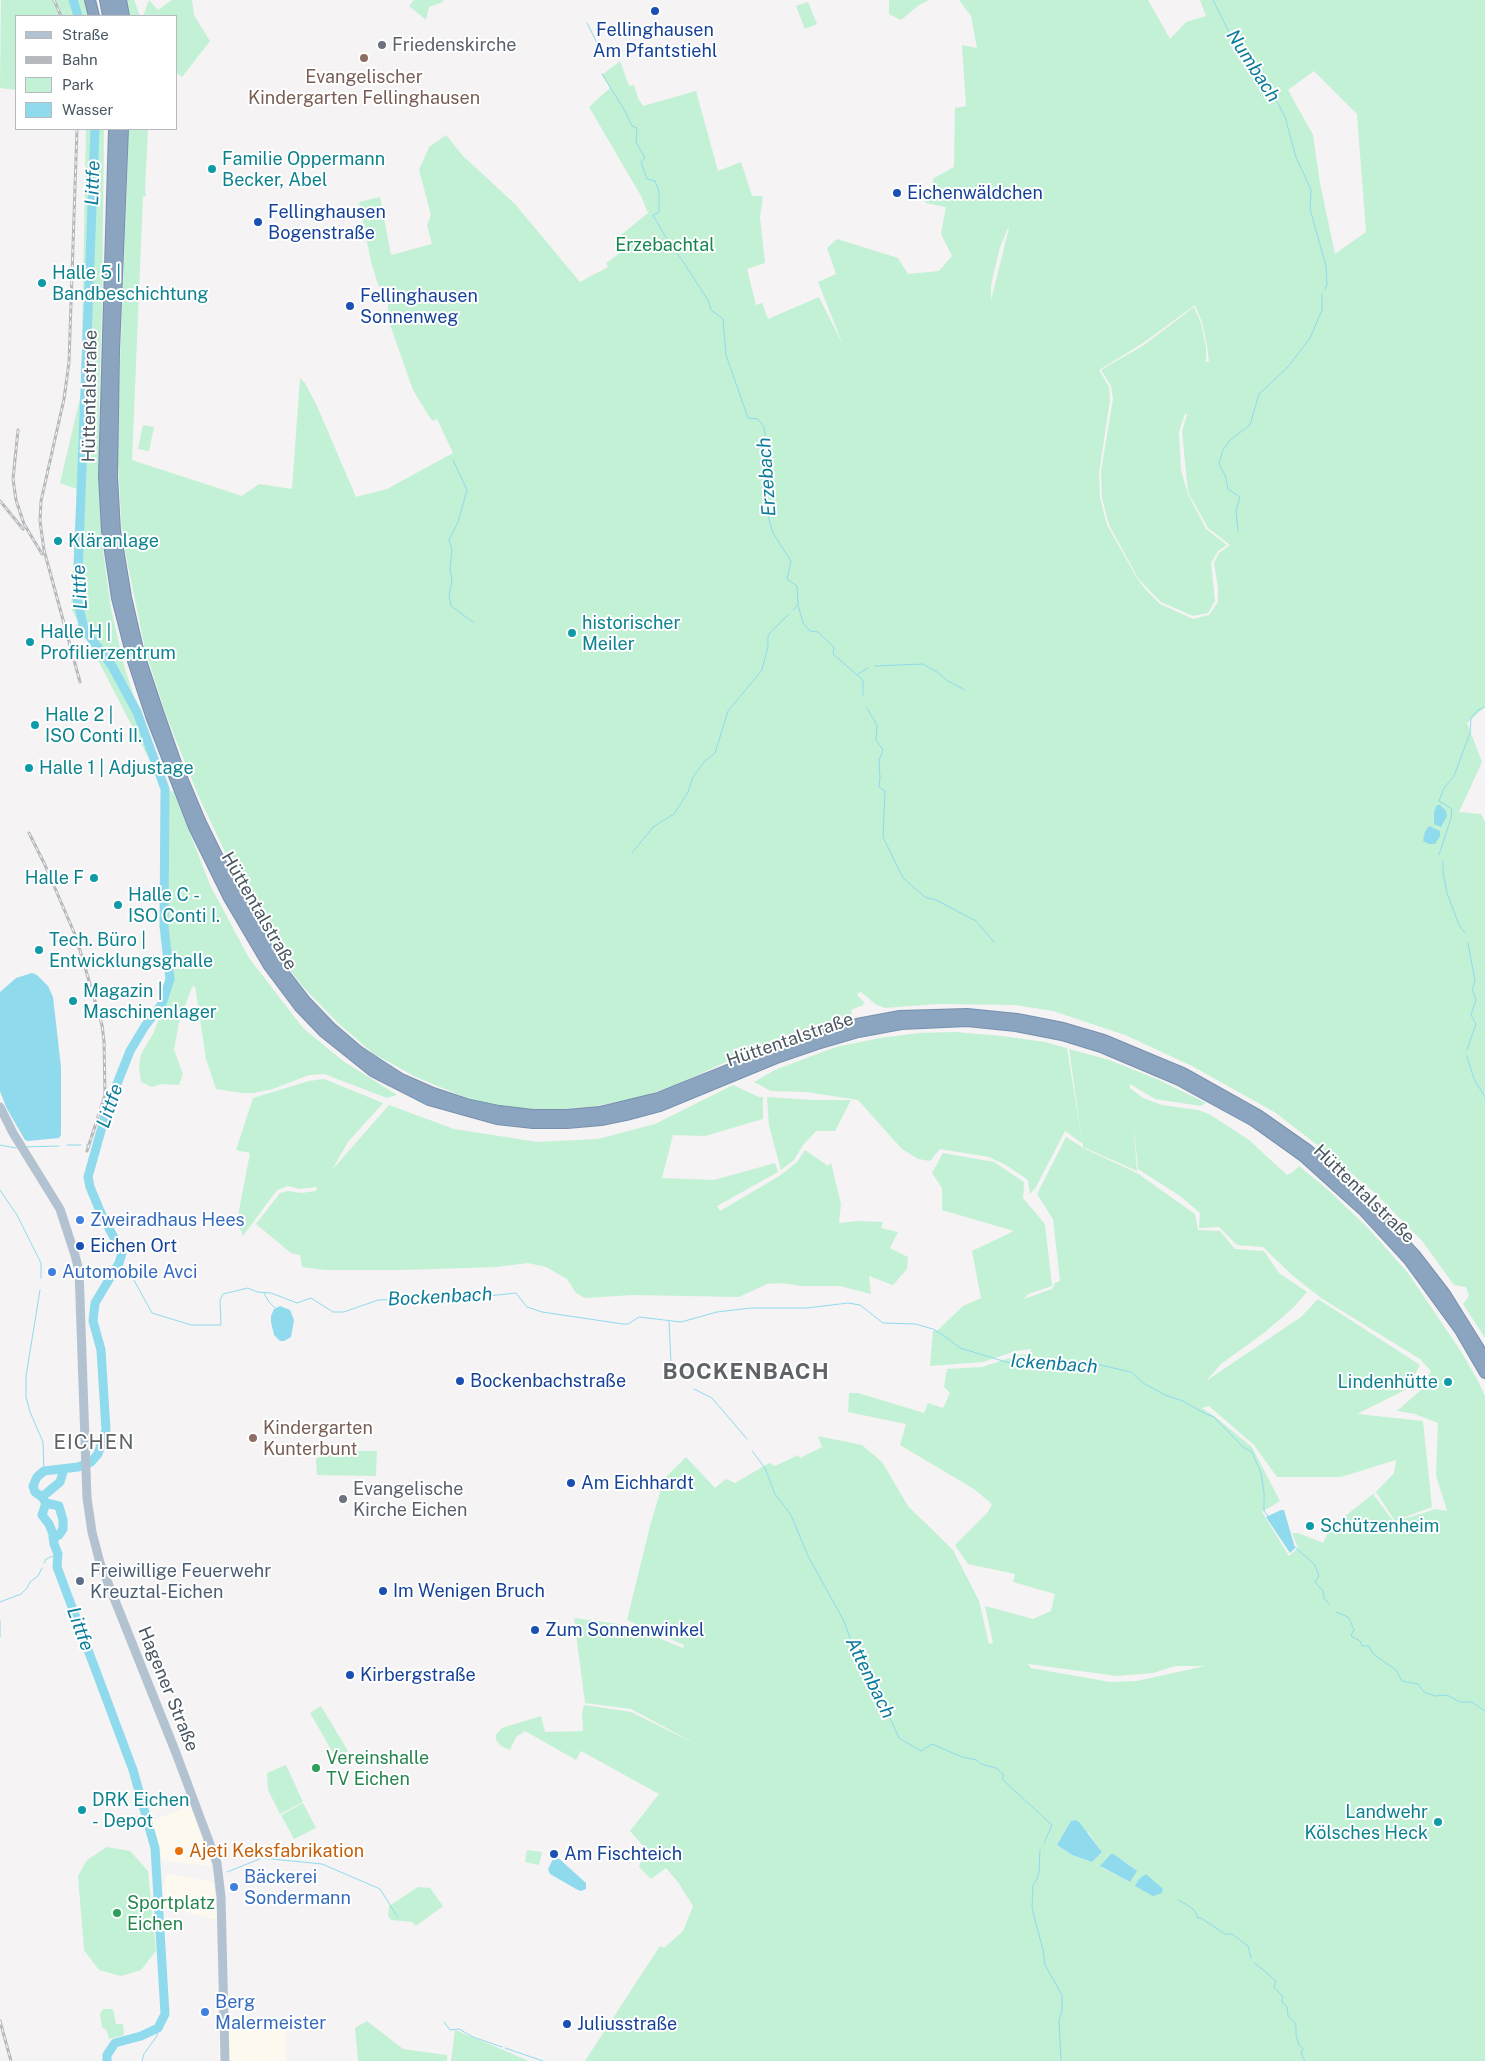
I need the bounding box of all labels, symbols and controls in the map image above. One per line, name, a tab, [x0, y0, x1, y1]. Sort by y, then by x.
marker: Fellinghausen Am Pfantstiehl	[649, 5, 661, 17]
legend	[15, 15, 178, 130]
place label: Fellinghausen Am Pfantstiehl	[593, 19, 717, 62]
water label: Numbach	[1221, 25, 1285, 107]
text: Straße	[62, 26, 109, 43]
place label: Friedenskirche	[392, 34, 517, 56]
marker: Friedenskirche	[376, 39, 388, 51]
text: Bahn	[62, 51, 98, 68]
marker: Evangelischer Kindergarten Fellinghausen	[358, 52, 370, 64]
place label: Evangelischer Kindergarten Fellinghausen	[248, 66, 480, 108]
text: Park	[62, 76, 94, 93]
text: Wasser	[62, 101, 113, 118]
place label: Familie Oppermann Becker, Abel	[222, 148, 385, 190]
water label: Littfe	[81, 160, 105, 206]
marker: Familie Oppermann Becker, Abel	[206, 163, 218, 175]
place label: Eichenwäldchen	[907, 182, 1043, 204]
marker: Eichenwäldchen	[891, 187, 903, 199]
place label: Fellinghausen Bogenstraße	[268, 201, 386, 243]
marker: Fellinghausen Bogenstraße	[252, 216, 264, 228]
park label: Erzebachtal	[615, 234, 715, 256]
place label: Halle 5 | Bandbeschichtung	[52, 262, 208, 304]
marker: Halle 5 | Bandbeschichtung	[36, 277, 48, 289]
place label: Fellinghausen Sonnenweg	[360, 285, 478, 328]
marker: Fellinghausen Sonnenweg	[344, 300, 356, 312]
street label: Hüttentalstraße	[78, 329, 102, 463]
water label: Erzebach	[753, 437, 781, 517]
place label: Kläranlage	[68, 530, 159, 552]
marker: Kläranlage	[52, 535, 64, 547]
water label: Littfe	[67, 564, 93, 610]
place label: historischer Meiler	[582, 612, 681, 654]
place label: Halle H | Profilierzentrum	[40, 621, 176, 664]
marker: historischer Meiler	[566, 627, 578, 639]
marker: Halle H | Profilierzentrum	[24, 636, 36, 648]
place label: Halle 2 | ISO Conti II.	[45, 704, 142, 746]
marker: Halle 2 | ISO Conti II.	[29, 719, 41, 731]
place label: Halle 1 | Adjustage	[39, 757, 194, 779]
marker: Halle 1 | Adjustage	[23, 762, 35, 774]
street label: Hüttentalstraße	[216, 848, 302, 974]
place label: Halle F	[25, 867, 84, 889]
marker: Halle F	[88, 872, 100, 884]
place label: Halle C - ISO Conti I.	[128, 884, 220, 926]
marker: Halle C - ISO Conti I.	[112, 899, 124, 911]
place label: Tech. Büro | Entwicklungsghalle	[49, 929, 213, 972]
marker: Tech. Büro | Entwicklungsghalle	[33, 944, 45, 956]
place label: Magazin | Maschinenlager	[83, 980, 217, 1022]
marker: Magazin | Maschinenlager	[67, 995, 79, 1007]
street label: Hüttentalstraße	[724, 1008, 856, 1072]
water label: Littfe	[92, 1081, 128, 1131]
street label: Hüttentalstraße	[1309, 1140, 1419, 1248]
place label: Zweiradhaus Hees	[90, 1209, 245, 1231]
marker: Zweiradhaus Hees	[74, 1214, 86, 1226]
place label: Eichen Ort	[90, 1235, 177, 1257]
marker: Eichen Ort	[74, 1240, 86, 1252]
place label: Automobile Avci	[62, 1261, 197, 1283]
marker: Automobile Avci	[46, 1266, 58, 1278]
water label: Bockenbach	[387, 1283, 493, 1311]
water label: Ickenbach	[1010, 1350, 1098, 1378]
district label: BOCKENBACH	[661, 1359, 831, 1385]
place label: Bockenbachstraße	[470, 1370, 626, 1392]
place label: Lindenhütte	[1337, 1371, 1438, 1393]
marker: Bockenbachstraße	[454, 1375, 466, 1387]
marker: Lindenhütte	[1442, 1376, 1454, 1388]
place label: Kindergarten Kunterbunt	[263, 1417, 373, 1460]
district label: EICHEN	[53, 1431, 135, 1455]
marker: Kindergarten Kunterbunt	[247, 1432, 259, 1444]
place label: Am Eichhardt	[581, 1472, 694, 1494]
marker: Am Eichhardt	[565, 1477, 577, 1489]
place label: Evangelische Kirche Eichen	[353, 1478, 467, 1520]
marker: Evangelische Kirche Eichen	[337, 1493, 349, 1505]
place label: Schützenheim	[1320, 1515, 1439, 1537]
marker: Schützenheim	[1304, 1520, 1316, 1532]
place label: Freiwillige Feuerwehr Kreuztal-Eichen	[90, 1560, 271, 1602]
marker: Freiwillige Feuerwehr Kreuztal-Eichen	[74, 1575, 86, 1587]
place label: Im Wenigen Bruch	[393, 1580, 545, 1602]
marker: Im Wenigen Bruch	[377, 1585, 389, 1597]
water label: Littfe	[62, 1604, 98, 1654]
place label: Zum Sonnenwinkel	[545, 1619, 705, 1641]
street label: Hagener Straße	[133, 1623, 203, 1755]
marker: Zum Sonnenwinkel	[529, 1624, 541, 1636]
water label: Attenbach	[841, 1634, 899, 1722]
place label: Kirbergstraße	[360, 1664, 476, 1686]
marker: Kirbergstraße	[344, 1669, 356, 1681]
place label: Vereinshalle TV Eichen	[326, 1747, 429, 1790]
marker: Vereinshalle TV Eichen	[310, 1762, 322, 1774]
place label: DRK Eichen - Depot	[92, 1789, 189, 1832]
place label: Landwehr Kölsches Heck	[1304, 1801, 1428, 1844]
marker: DRK Eichen - Depot	[76, 1804, 88, 1816]
marker: Landwehr Kölsches Heck	[1432, 1816, 1444, 1828]
place label: Ajeti Keksfabrikation	[189, 1840, 364, 1862]
place label: Am Fischteich	[564, 1843, 682, 1865]
marker: Ajeti Keksfabrikation	[173, 1845, 185, 1857]
marker: Am Fischteich	[548, 1848, 560, 1860]
place label: Bäckerei Sondermann	[244, 1866, 351, 1908]
marker: Bäckerei Sondermann	[228, 1881, 240, 1893]
place label: Sportplatz Eichen	[127, 1892, 215, 1935]
marker: Sportplatz Eichen	[111, 1907, 123, 1919]
place label: Berg Malermeister	[215, 1991, 326, 2034]
marker: Berg Malermeister	[199, 2006, 211, 2018]
place label: Juliusstraße	[577, 2013, 677, 2035]
marker: Juliusstraße	[561, 2018, 573, 2030]

